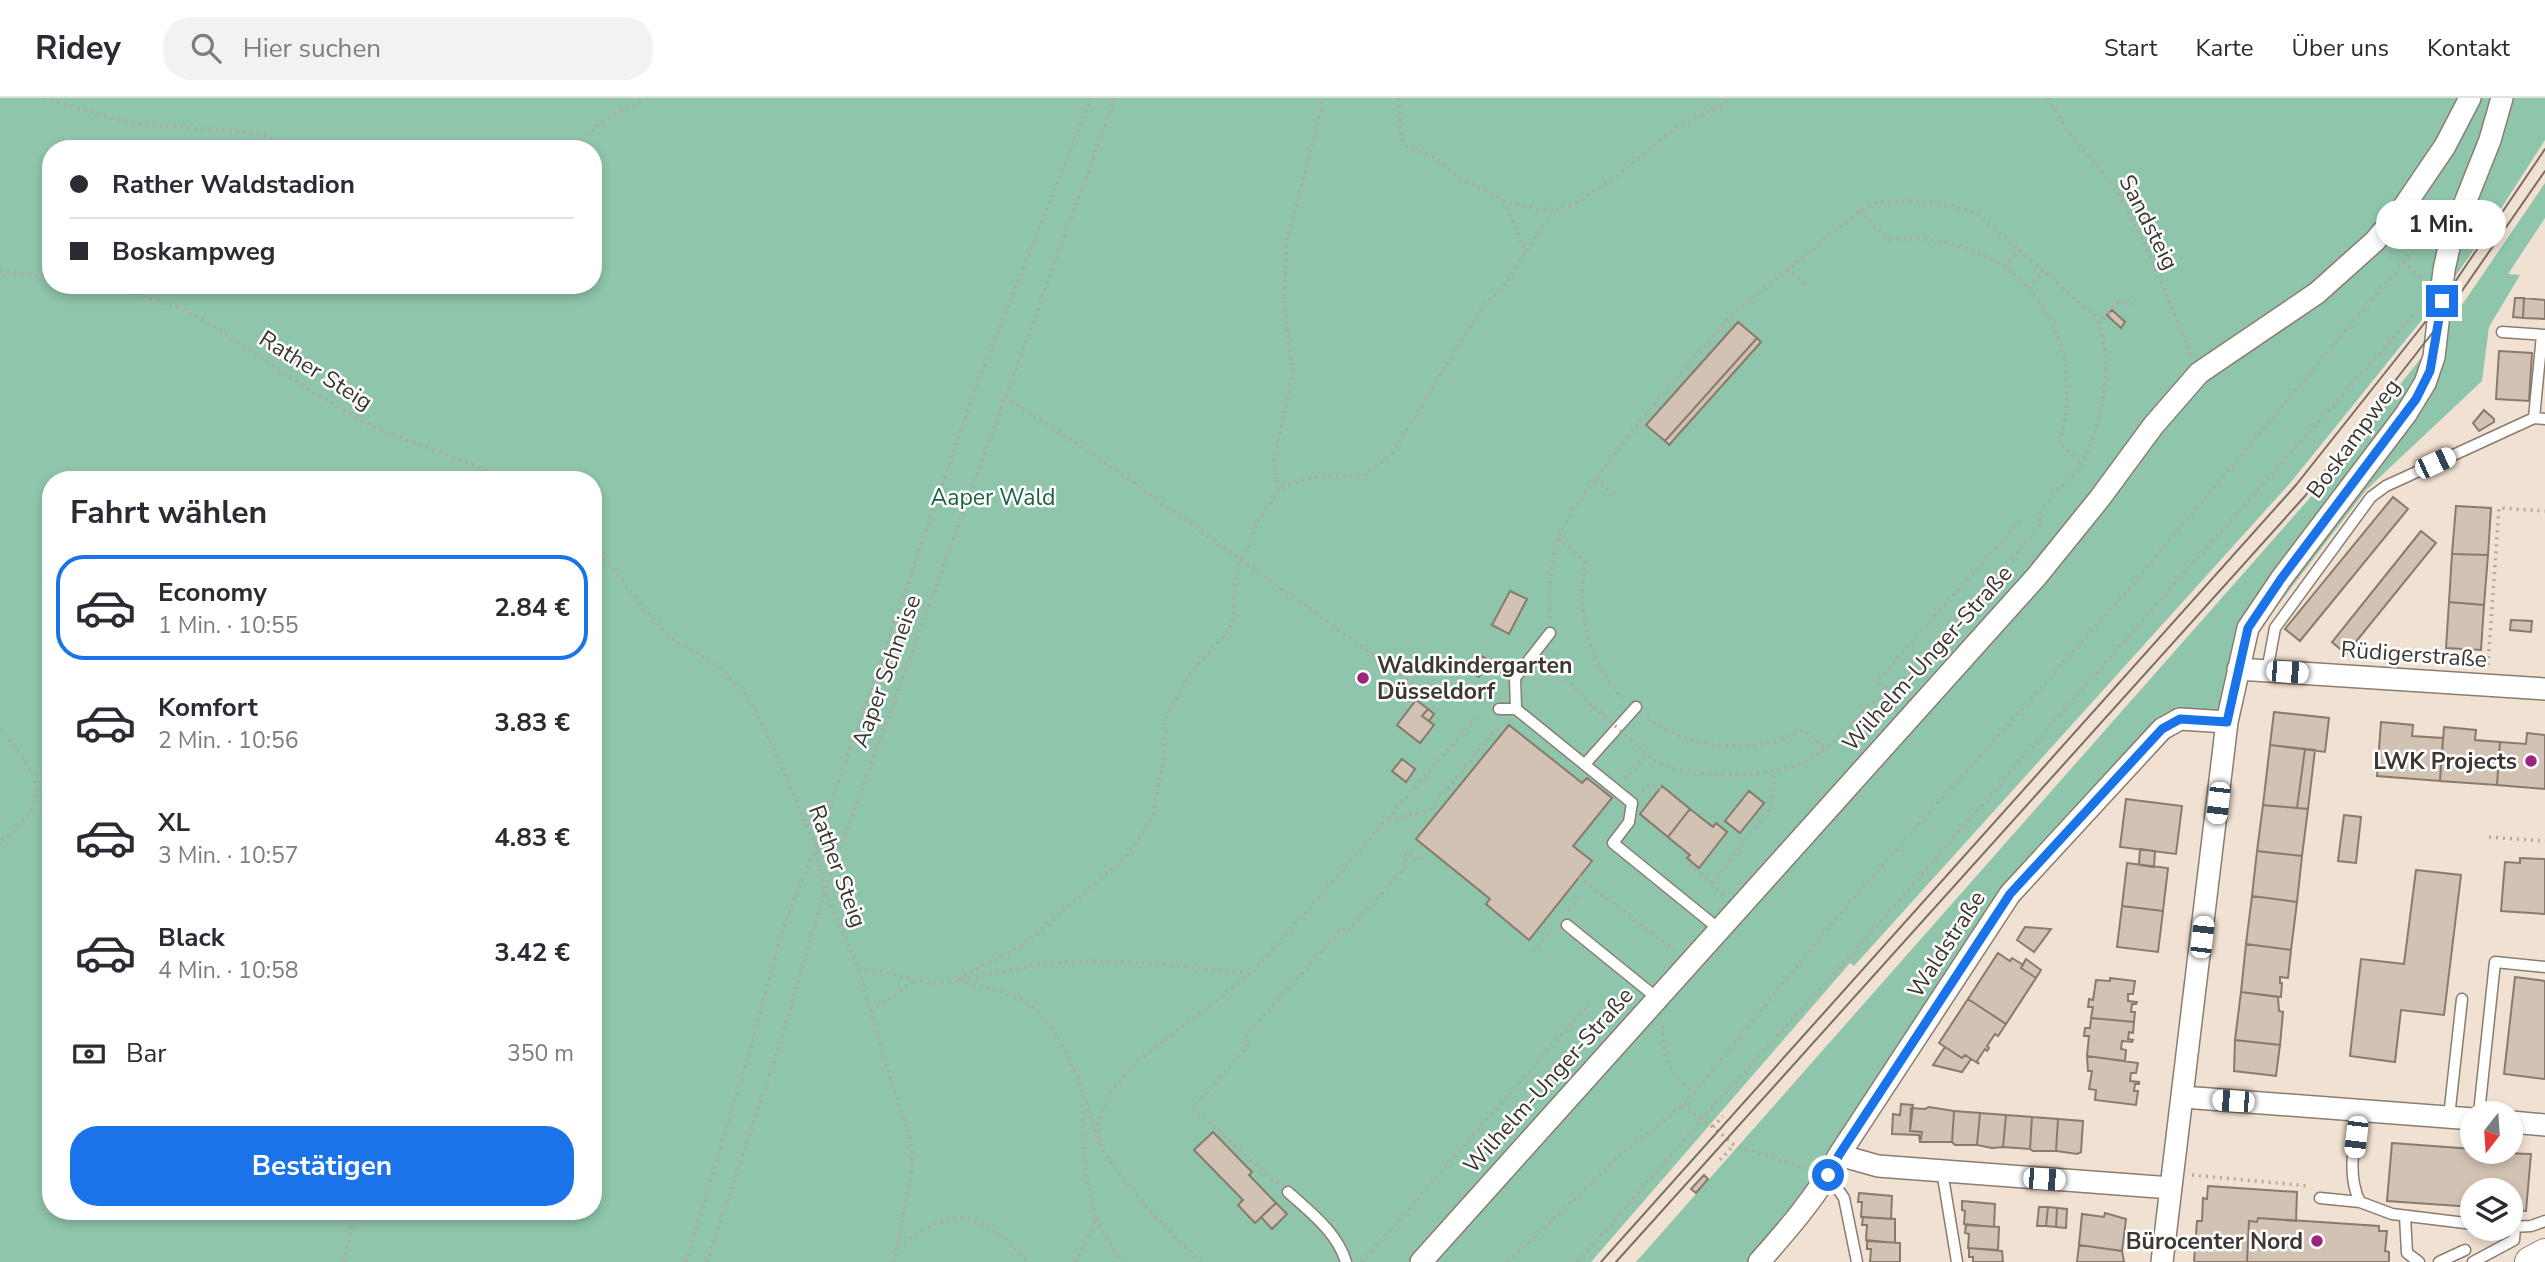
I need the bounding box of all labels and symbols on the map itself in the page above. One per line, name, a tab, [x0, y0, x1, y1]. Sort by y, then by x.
street label: Sandsteig	[2111, 169, 2186, 275]
callout: 1 Min.	[2377, 200, 2507, 248]
route end	[2426, 285, 2458, 317]
street label: Rather Steig	[253, 323, 378, 418]
street label: Boskampweg	[2299, 372, 2407, 504]
car	[2412, 445, 2459, 481]
park label: Aaper Wald	[930, 482, 1056, 513]
street label: Wilhelm-Unger-Straße	[1835, 559, 2019, 758]
street label: Aaper Schneise	[844, 590, 928, 752]
street label: Rüdigerstraße	[2340, 634, 2488, 675]
place label: Waldkindergarten Düsseldorf	[1377, 650, 1572, 707]
car	[2266, 660, 2309, 684]
marker: Waldkindergarten Düsseldorf	[1355, 670, 1371, 686]
place label: LWK Projects	[2373, 746, 2517, 777]
marker: LWK Projects	[2523, 753, 2539, 769]
car	[2206, 781, 2231, 825]
street label: Rather Steig	[801, 801, 874, 932]
street label: Waldstraße	[1900, 885, 1993, 1004]
car	[2190, 915, 2215, 959]
street label: Wilhelm-Unger-Straße	[1456, 981, 1640, 1180]
car	[2212, 1089, 2255, 1113]
north arrow	[2460, 1101, 2524, 1164]
car	[2344, 1115, 2369, 1159]
route start	[1812, 1159, 1844, 1191]
car	[2023, 1167, 2066, 1191]
place label: Bürocenter Nord	[2126, 1226, 2303, 1257]
marker: Bürocenter Nord	[2309, 1233, 2325, 1249]

